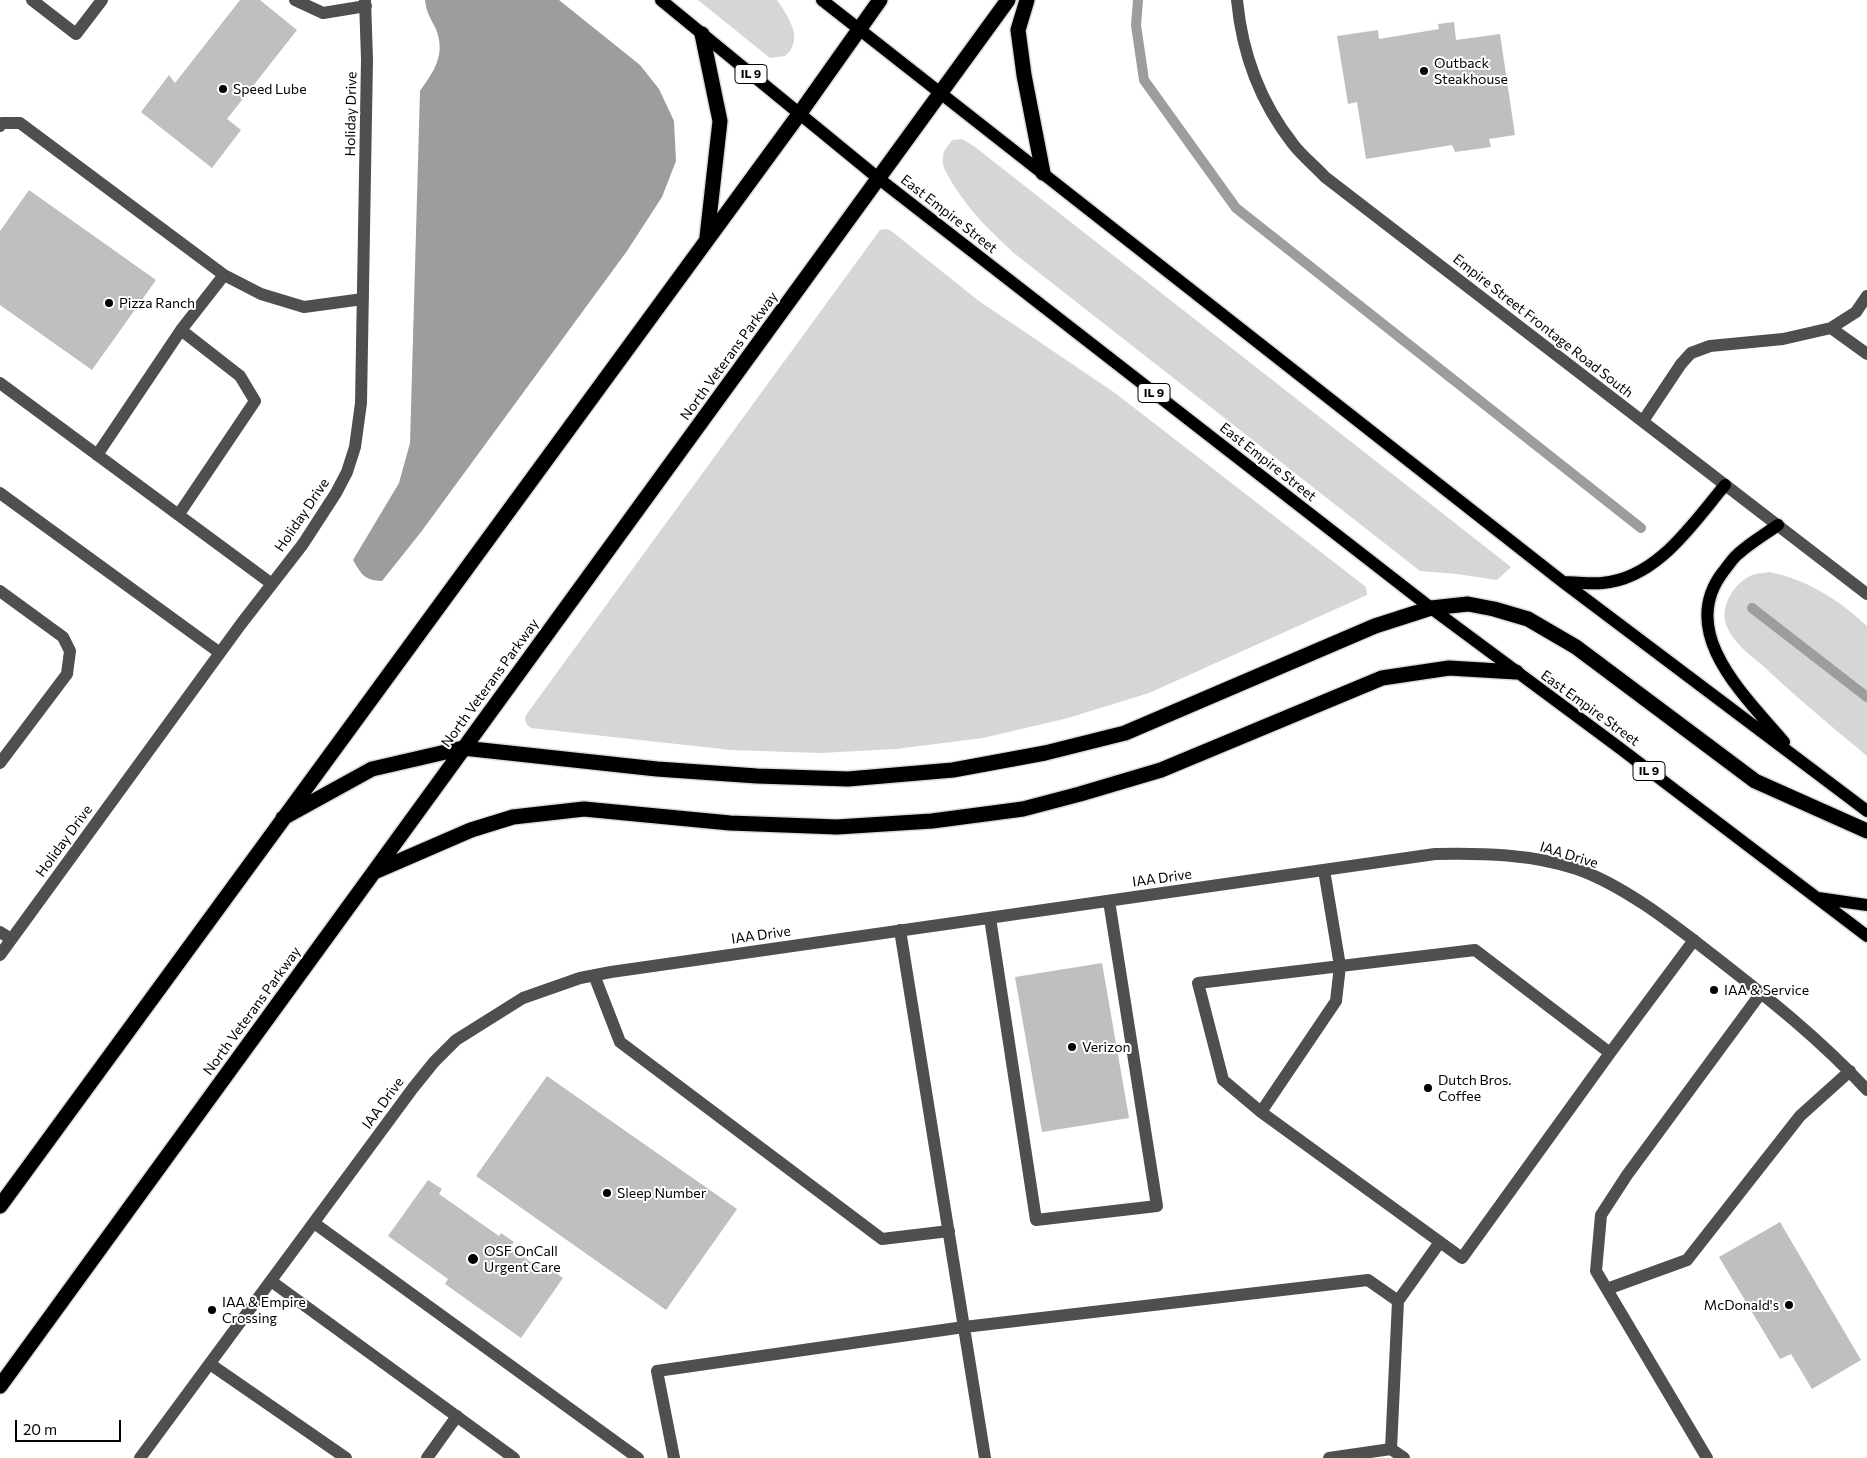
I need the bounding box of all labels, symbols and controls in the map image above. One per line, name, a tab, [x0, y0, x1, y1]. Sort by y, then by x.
place label: Outback Steakhouse	[1434, 55, 1508, 88]
road number: IL 9	[735, 64, 767, 84]
marker: Outback Steakhouse	[1418, 65, 1430, 77]
street label: Holiday Drive	[342, 71, 360, 157]
place label: Speed Lube	[233, 81, 307, 97]
marker: Speed Lube	[217, 83, 229, 95]
street label: East Empire Street	[897, 171, 1001, 257]
street label: Empire Street Frontage Road South	[1450, 251, 1636, 401]
street label: North Veterans Parkway	[677, 289, 781, 423]
place label: Pizza Ranch	[119, 295, 195, 311]
marker: Pizza Ranch	[103, 297, 115, 309]
road number: IL 9	[1138, 383, 1170, 402]
street label: East Empire Street	[1216, 419, 1320, 505]
street label: Holiday Drive	[271, 475, 333, 555]
street label: North Veterans Parkway	[438, 616, 542, 750]
street label: East Empire Street	[1537, 667, 1643, 749]
road number: IL 9	[1633, 761, 1665, 780]
street label: Holiday Drive	[32, 802, 96, 880]
street label: IAA Drive	[1538, 838, 1600, 872]
street label: IAA Drive	[1131, 866, 1193, 890]
street label: IAA Drive	[730, 923, 792, 947]
street label: North Veterans Parkway	[200, 944, 304, 1078]
place label: IAA & Service	[1724, 982, 1809, 998]
marker: IAA & Service	[1708, 984, 1720, 996]
place label: Verizon	[1082, 1039, 1131, 1055]
marker: Verizon	[1066, 1041, 1078, 1053]
place label: Dutch Bros. Coffee	[1438, 1072, 1512, 1104]
street label: IAA Drive	[359, 1074, 407, 1132]
marker: Dutch Bros. Coffee	[1422, 1082, 1434, 1094]
place label: Sleep Number	[617, 1185, 706, 1201]
marker: Sleep Number	[601, 1187, 613, 1199]
place label: OSF OnCall Urgent Care	[484, 1243, 561, 1276]
marker: OSF OnCall Urgent Care	[466, 1252, 480, 1266]
place label: IAA & Empire Crossing	[222, 1294, 306, 1326]
place label: McDonald's	[1704, 1297, 1779, 1313]
marker: McDonald's	[1783, 1299, 1795, 1311]
marker: IAA & Empire Crossing	[206, 1304, 218, 1316]
scale bar	[18, 1410, 124, 1442]
text: 20 m	[23, 1420, 57, 1438]

